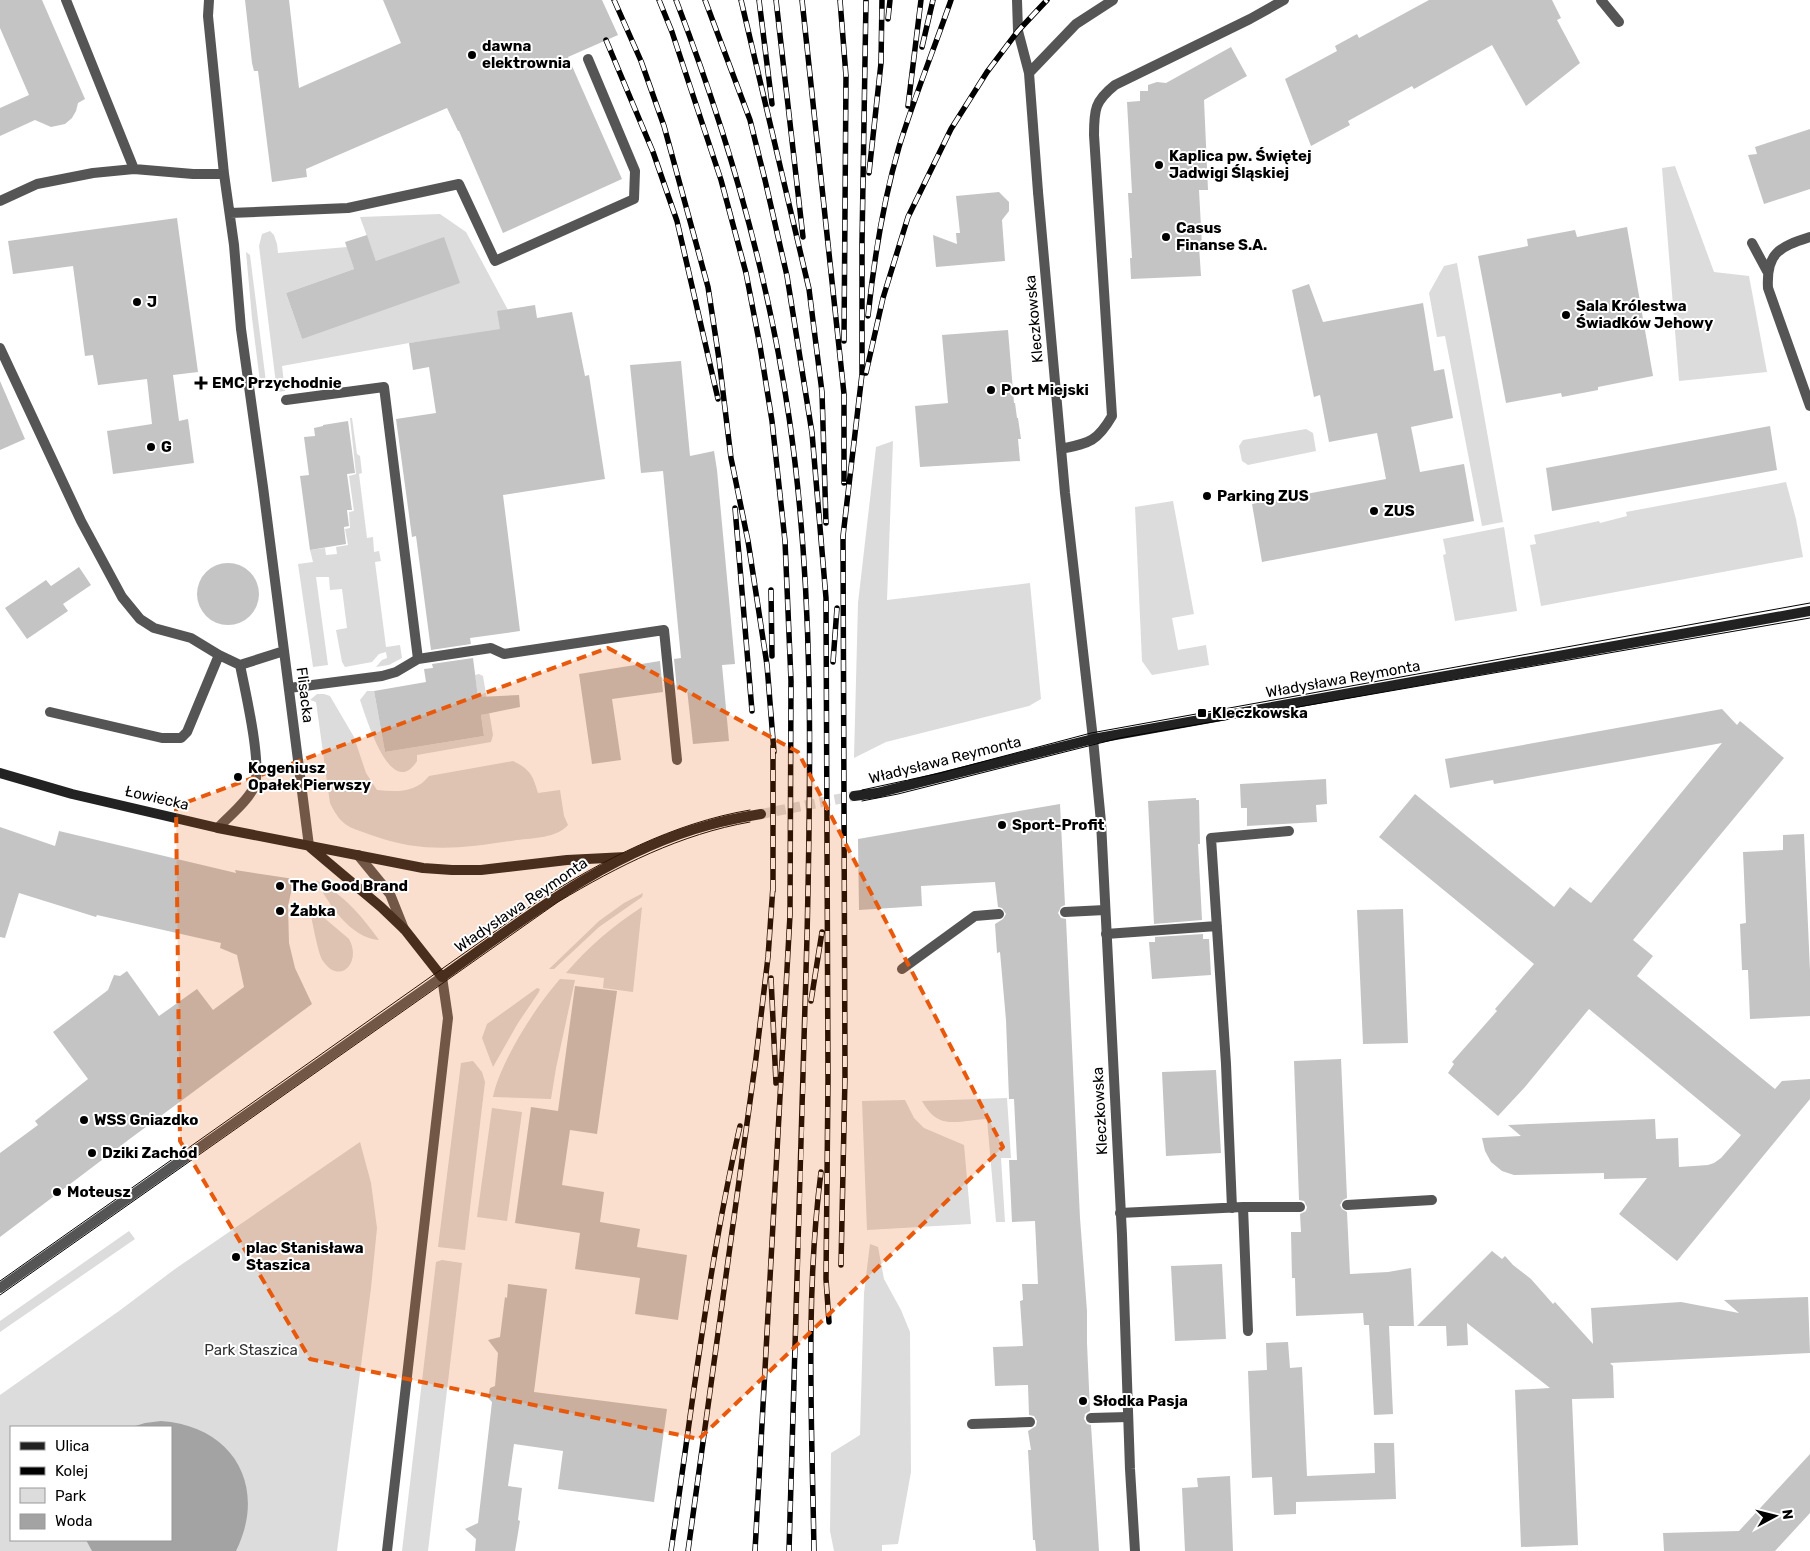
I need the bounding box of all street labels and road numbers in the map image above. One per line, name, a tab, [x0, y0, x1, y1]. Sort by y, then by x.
street label: Kleczkowska	[1021, 274, 1047, 364]
street label: Władysława Reymonta	[1264, 657, 1422, 701]
street label: Flisacka	[293, 666, 317, 724]
street label: Władysława Reymonta	[867, 732, 1023, 788]
street label: Łowiecka	[123, 782, 191, 814]
street label: Władysława Reymonta	[451, 854, 591, 956]
street label: Kleczkowska	[1089, 1067, 1111, 1155]

